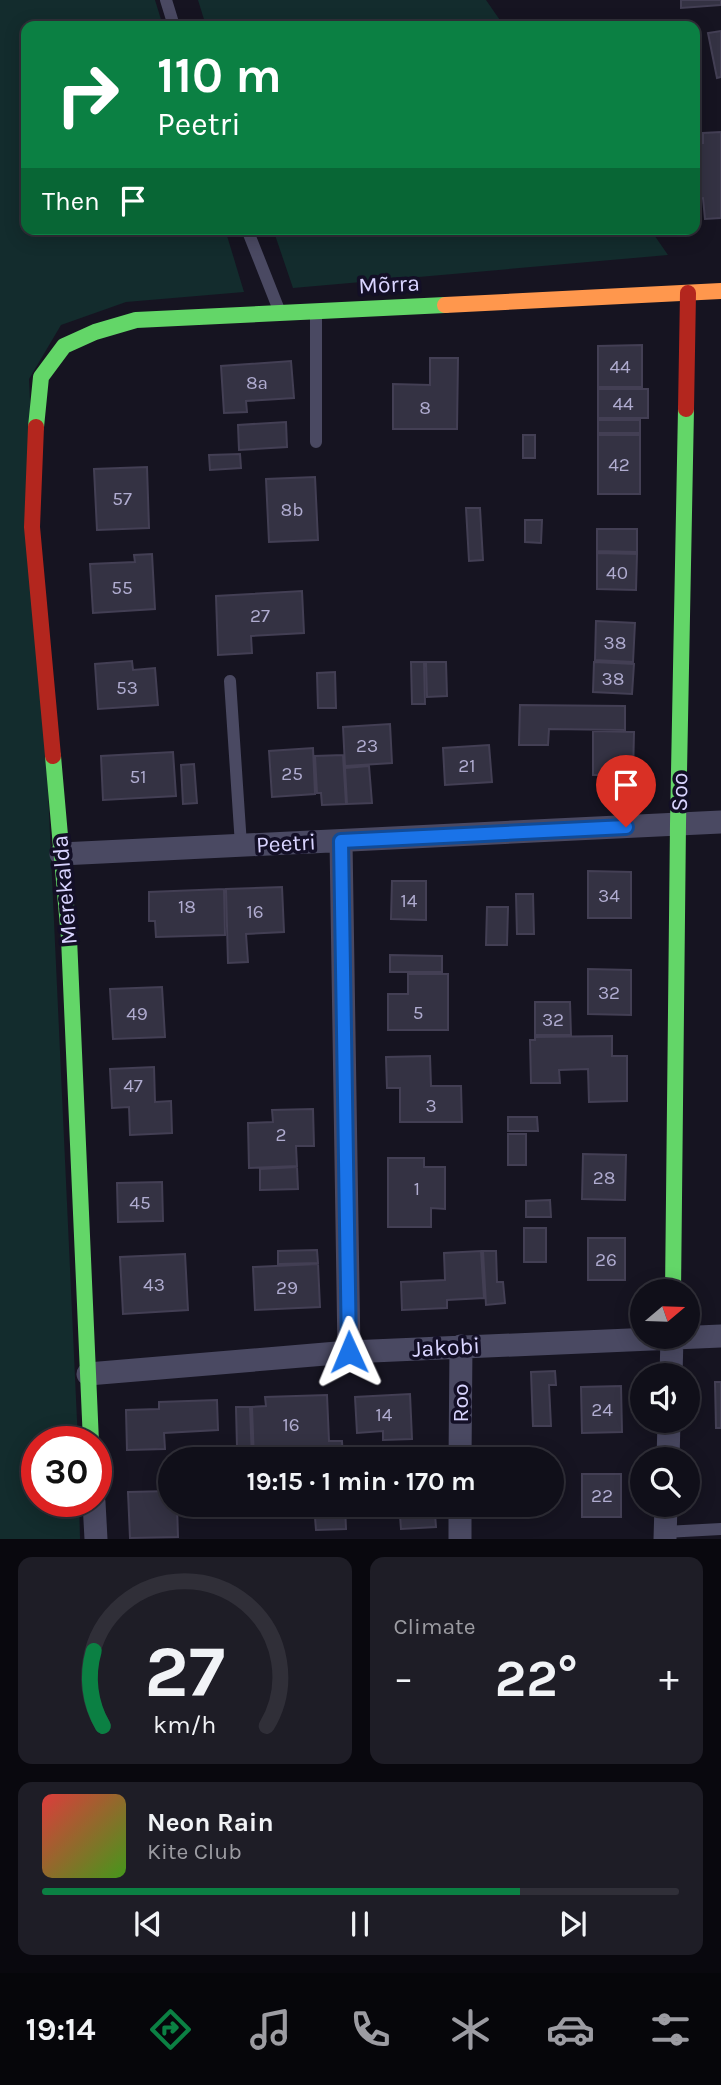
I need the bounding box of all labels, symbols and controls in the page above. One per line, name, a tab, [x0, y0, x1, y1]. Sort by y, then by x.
text: 110 m	[157, 47, 282, 104]
icon: right	[42, 49, 133, 140]
text: Peetri	[157, 106, 241, 143]
icon: arrive	[114, 182, 152, 220]
text: Then	[42, 186, 100, 217]
street label: Mõrra	[358, 269, 420, 300]
house number: 44	[609, 356, 631, 378]
house number: 8a	[246, 372, 268, 394]
house number: 44	[612, 393, 634, 415]
house number: 8	[419, 397, 431, 419]
house number: 42	[608, 454, 630, 476]
house number: 57	[112, 488, 132, 510]
house number: 8b	[281, 499, 303, 521]
house number: 40	[606, 562, 628, 584]
house number: 55	[111, 577, 133, 599]
house number: 27	[250, 605, 270, 627]
house number: 38	[604, 632, 626, 654]
house number: 38	[602, 668, 624, 690]
house number: 53	[116, 677, 138, 699]
house number: 23	[356, 735, 378, 757]
house number: 21	[458, 755, 476, 777]
pin	[596, 755, 656, 827]
house number: 25	[281, 763, 303, 785]
house number: 51	[129, 766, 147, 788]
icon: arrive	[607, 766, 645, 804]
street label: Soo	[666, 772, 693, 812]
street label: Peetri	[255, 828, 317, 859]
street label: Merekalda	[46, 834, 83, 946]
house number: 34	[598, 885, 620, 907]
house number: 14	[401, 890, 418, 912]
house number: 18	[178, 896, 196, 918]
house number: 16	[246, 901, 264, 923]
house number: 32	[598, 982, 620, 1004]
house number: 5	[413, 1002, 423, 1024]
house number: 49	[126, 1003, 148, 1025]
house number: 32	[542, 1009, 564, 1031]
house number: 47	[123, 1075, 143, 1097]
house number: 3	[425, 1095, 437, 1117]
house number: 2	[275, 1124, 287, 1146]
house number: 28	[593, 1167, 615, 1189]
house number: 1	[414, 1178, 420, 1200]
house number: 45	[129, 1192, 151, 1214]
house number: 26	[595, 1249, 617, 1271]
house number: 43	[143, 1274, 165, 1296]
house number: 29	[276, 1277, 298, 1299]
north arrow	[630, 1279, 700, 1349]
map controls	[630, 1279, 700, 1517]
position arrow	[312, 1315, 386, 1389]
street label: Jakobi	[411, 1332, 481, 1363]
button: sound	[630, 1363, 700, 1433]
street label: Roo	[447, 1383, 474, 1423]
house number: 24	[591, 1399, 613, 1421]
house number: 14	[376, 1404, 393, 1426]
house number: 16	[282, 1414, 300, 1436]
speed limit sign: 30	[21, 1426, 112, 1517]
button: search	[630, 1447, 700, 1517]
text: 19:15 · 1 min · 170 m	[246, 1466, 476, 1497]
house number: 22	[591, 1485, 613, 1507]
text: Climate	[394, 1613, 476, 1640]
text: 27	[145, 1630, 225, 1715]
text: 22°	[495, 1648, 578, 1709]
text: −	[394, 1656, 413, 1701]
text: +	[659, 1656, 679, 1701]
text: km/h	[153, 1710, 216, 1739]
text: Neon Rain	[147, 1807, 274, 1838]
text: Kite Club	[147, 1838, 242, 1865]
icon: previous	[129, 1905, 167, 1943]
icon: pause	[341, 1905, 379, 1943]
icon: next	[554, 1905, 592, 1943]
icon: directions	[146, 2005, 195, 2054]
icon: music	[246, 2005, 295, 2054]
icon: phone	[346, 2005, 395, 2054]
icon: climate	[446, 2005, 495, 2054]
icon: car	[546, 2005, 595, 2054]
icon: filters	[646, 2005, 695, 2054]
text: 19:14	[25, 2011, 96, 2048]

